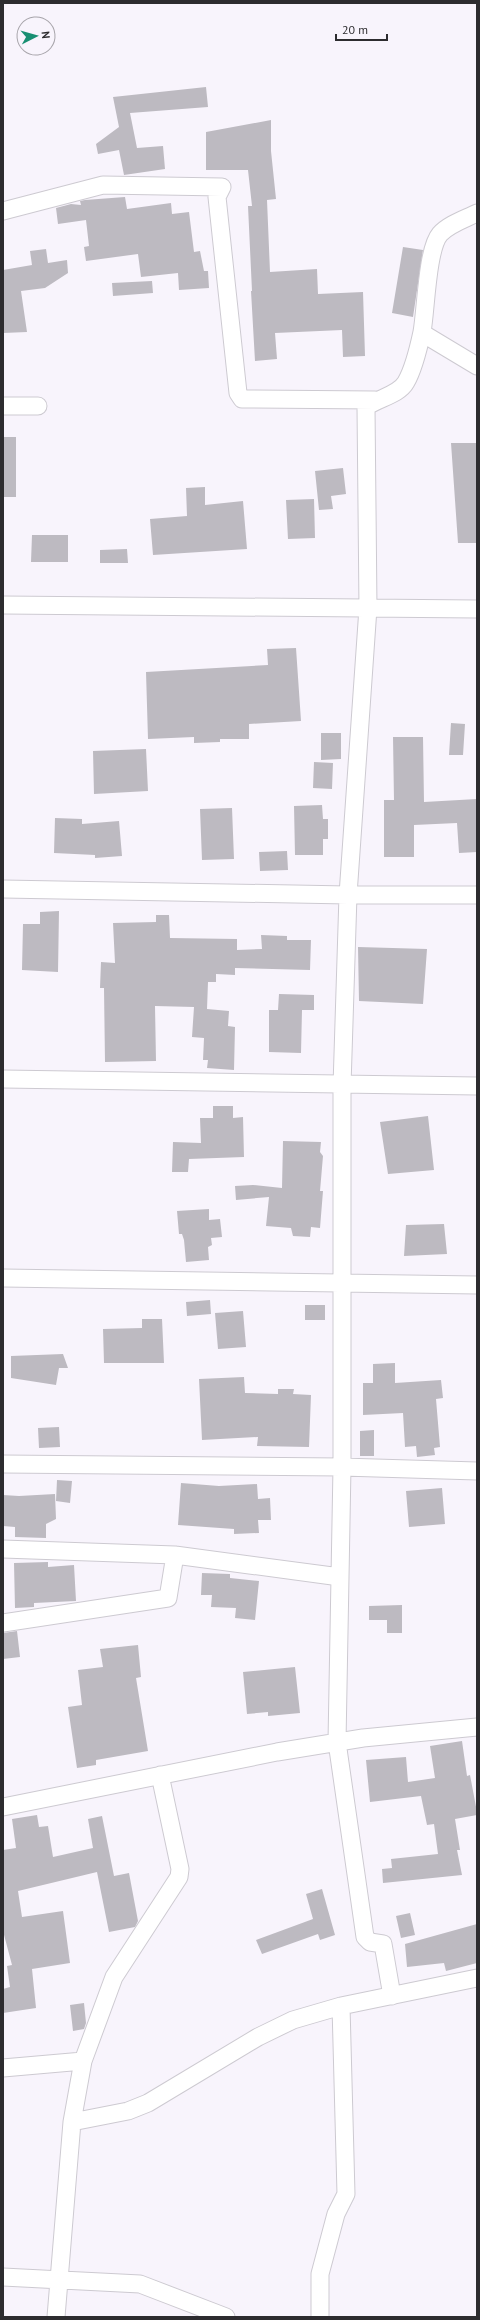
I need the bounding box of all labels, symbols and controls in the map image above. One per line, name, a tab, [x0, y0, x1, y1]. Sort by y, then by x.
north arrow	[16, 16, 56, 56]
scale bar	[336, 16, 387, 42]
text: 20 m	[342, 22, 368, 37]
text: N	[39, 31, 53, 39]

